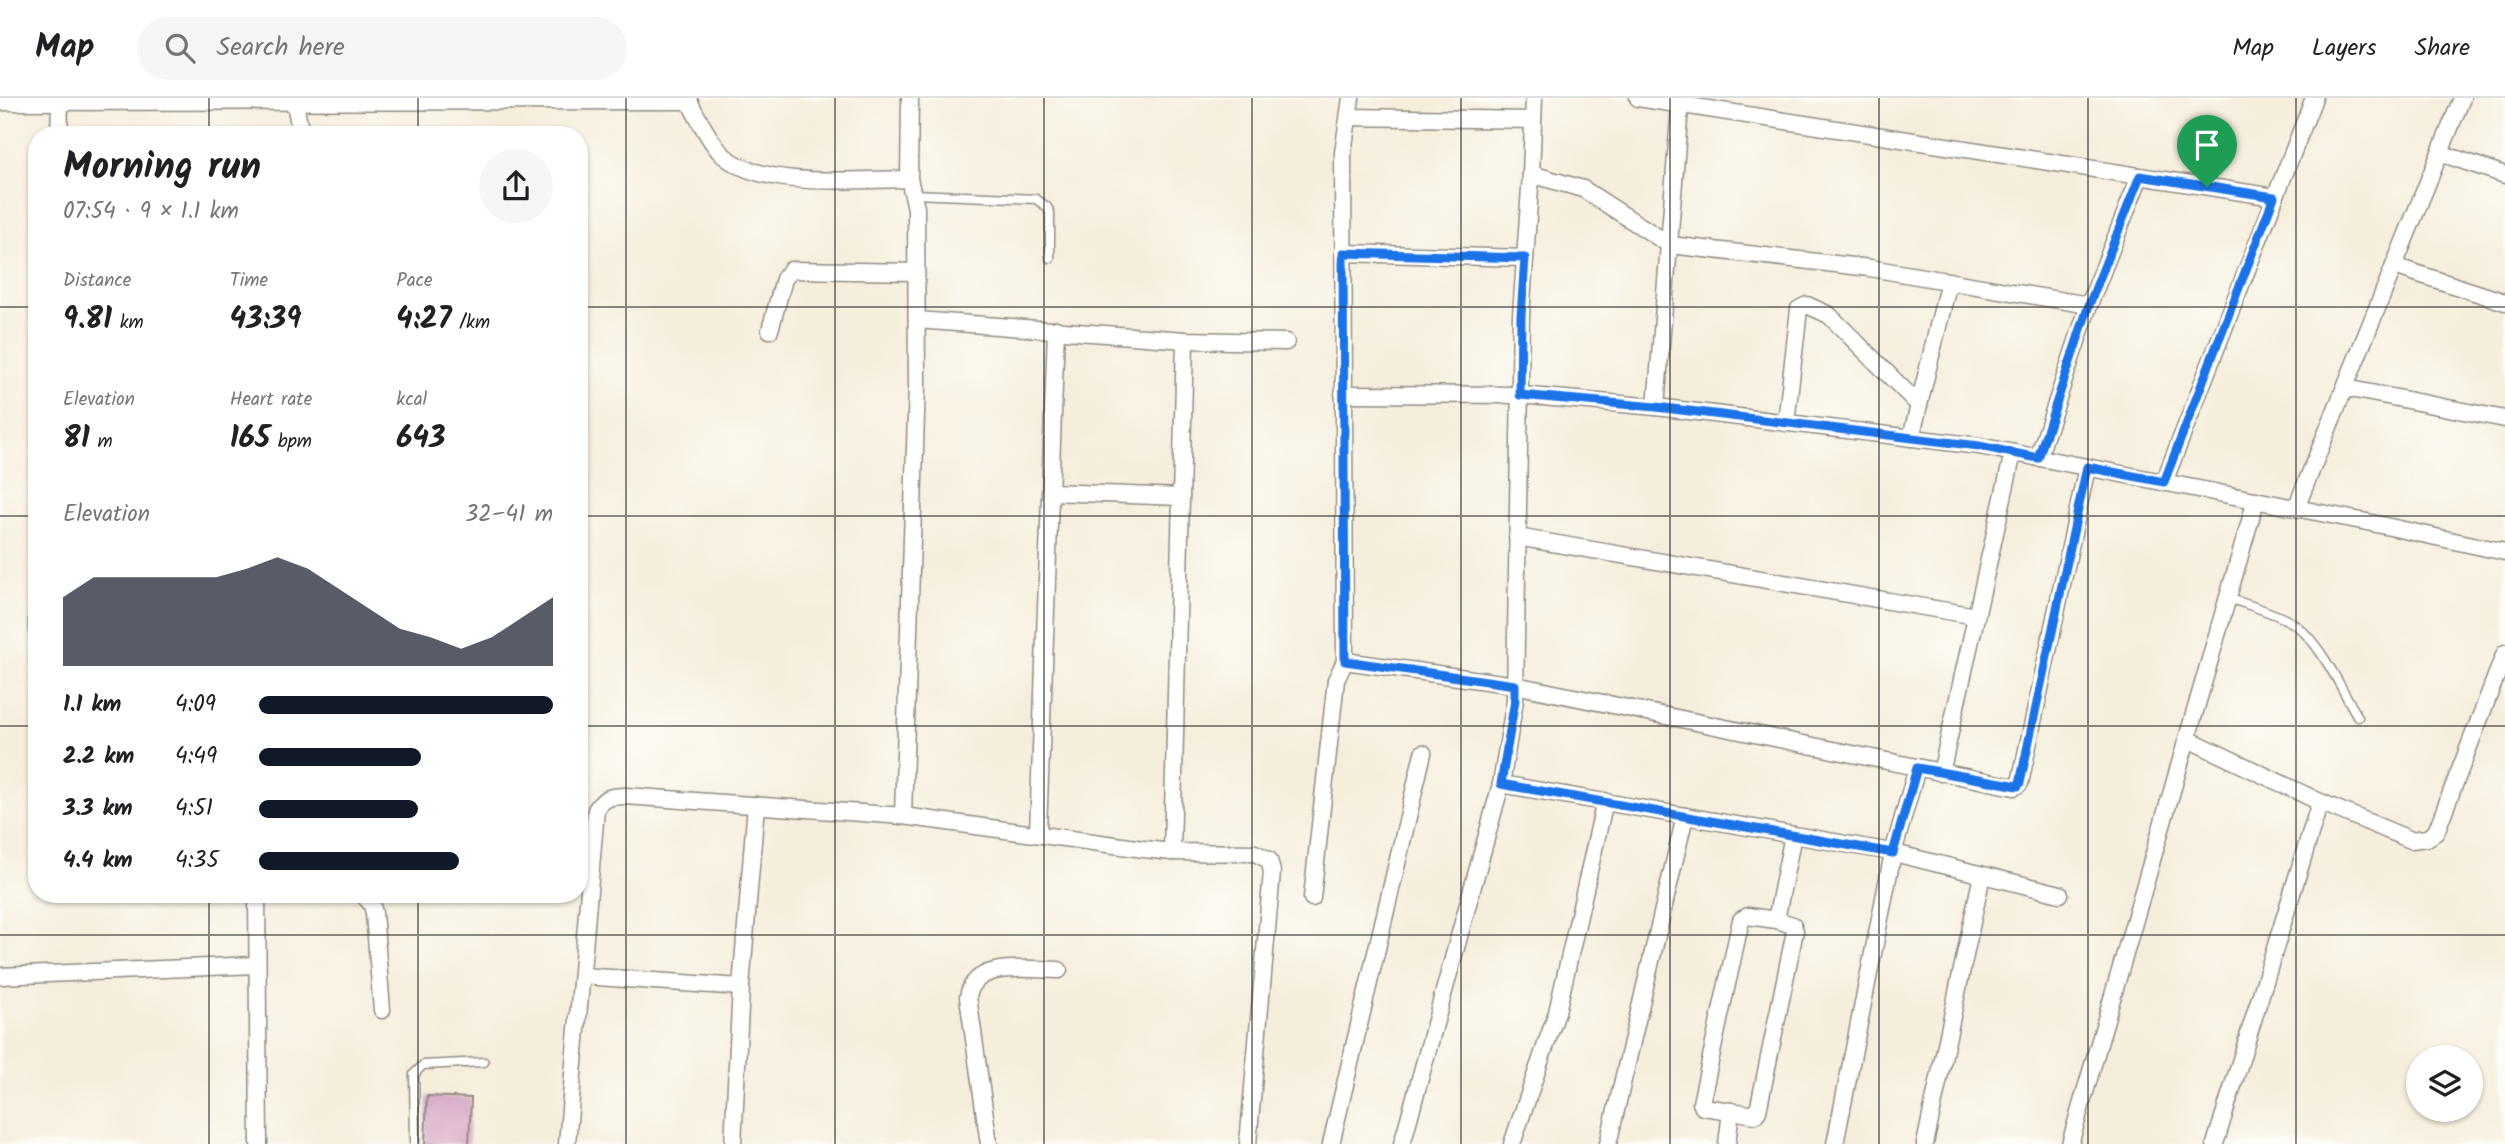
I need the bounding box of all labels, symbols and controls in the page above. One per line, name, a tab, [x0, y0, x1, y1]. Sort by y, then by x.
search box	[137, 17, 627, 80]
text: Map	[35, 22, 95, 75]
text: Search here	[217, 27, 345, 69]
icon: search	[161, 29, 199, 67]
text: Map	[2232, 29, 2274, 68]
text: Layers	[2312, 29, 2376, 68]
text: Share	[2414, 29, 2470, 68]
pin	[2177, 115, 2237, 187]
icon: arrive	[2188, 126, 2226, 164]
text: Morning run	[63, 138, 261, 198]
button: share	[479, 149, 553, 223]
text: 07:54 · 9 × 1.1 km	[63, 194, 239, 230]
text: Distance	[63, 266, 131, 296]
text: Time	[230, 266, 268, 296]
text: Pace	[396, 266, 433, 296]
text: 9.81	[63, 296, 112, 344]
text: 43:39	[230, 296, 301, 344]
text: 4:27	[396, 296, 452, 344]
text: km	[112, 308, 144, 338]
text: /km	[452, 308, 490, 338]
text: Elevation	[63, 385, 135, 415]
text: Heart rate	[230, 385, 312, 415]
text: kcal	[396, 385, 427, 415]
text: 81	[63, 415, 90, 463]
text: 165	[230, 415, 270, 463]
text: 643	[396, 415, 445, 463]
text: m	[90, 427, 113, 457]
text: bpm	[270, 427, 312, 457]
text: Elevation	[63, 497, 150, 533]
text: 32–41 m	[465, 497, 553, 533]
text: 1.1 km	[63, 687, 121, 723]
text: 4:09	[175, 687, 216, 723]
text: 2.2 km	[63, 739, 134, 775]
text: 4:49	[175, 739, 217, 775]
text: 3.3 km	[63, 791, 133, 827]
text: 4:51	[175, 791, 213, 827]
text: 4.4 km	[63, 843, 133, 879]
text: 4:35	[175, 843, 219, 879]
map controls	[2406, 1045, 2483, 1122]
button: layers	[2406, 1045, 2483, 1122]

